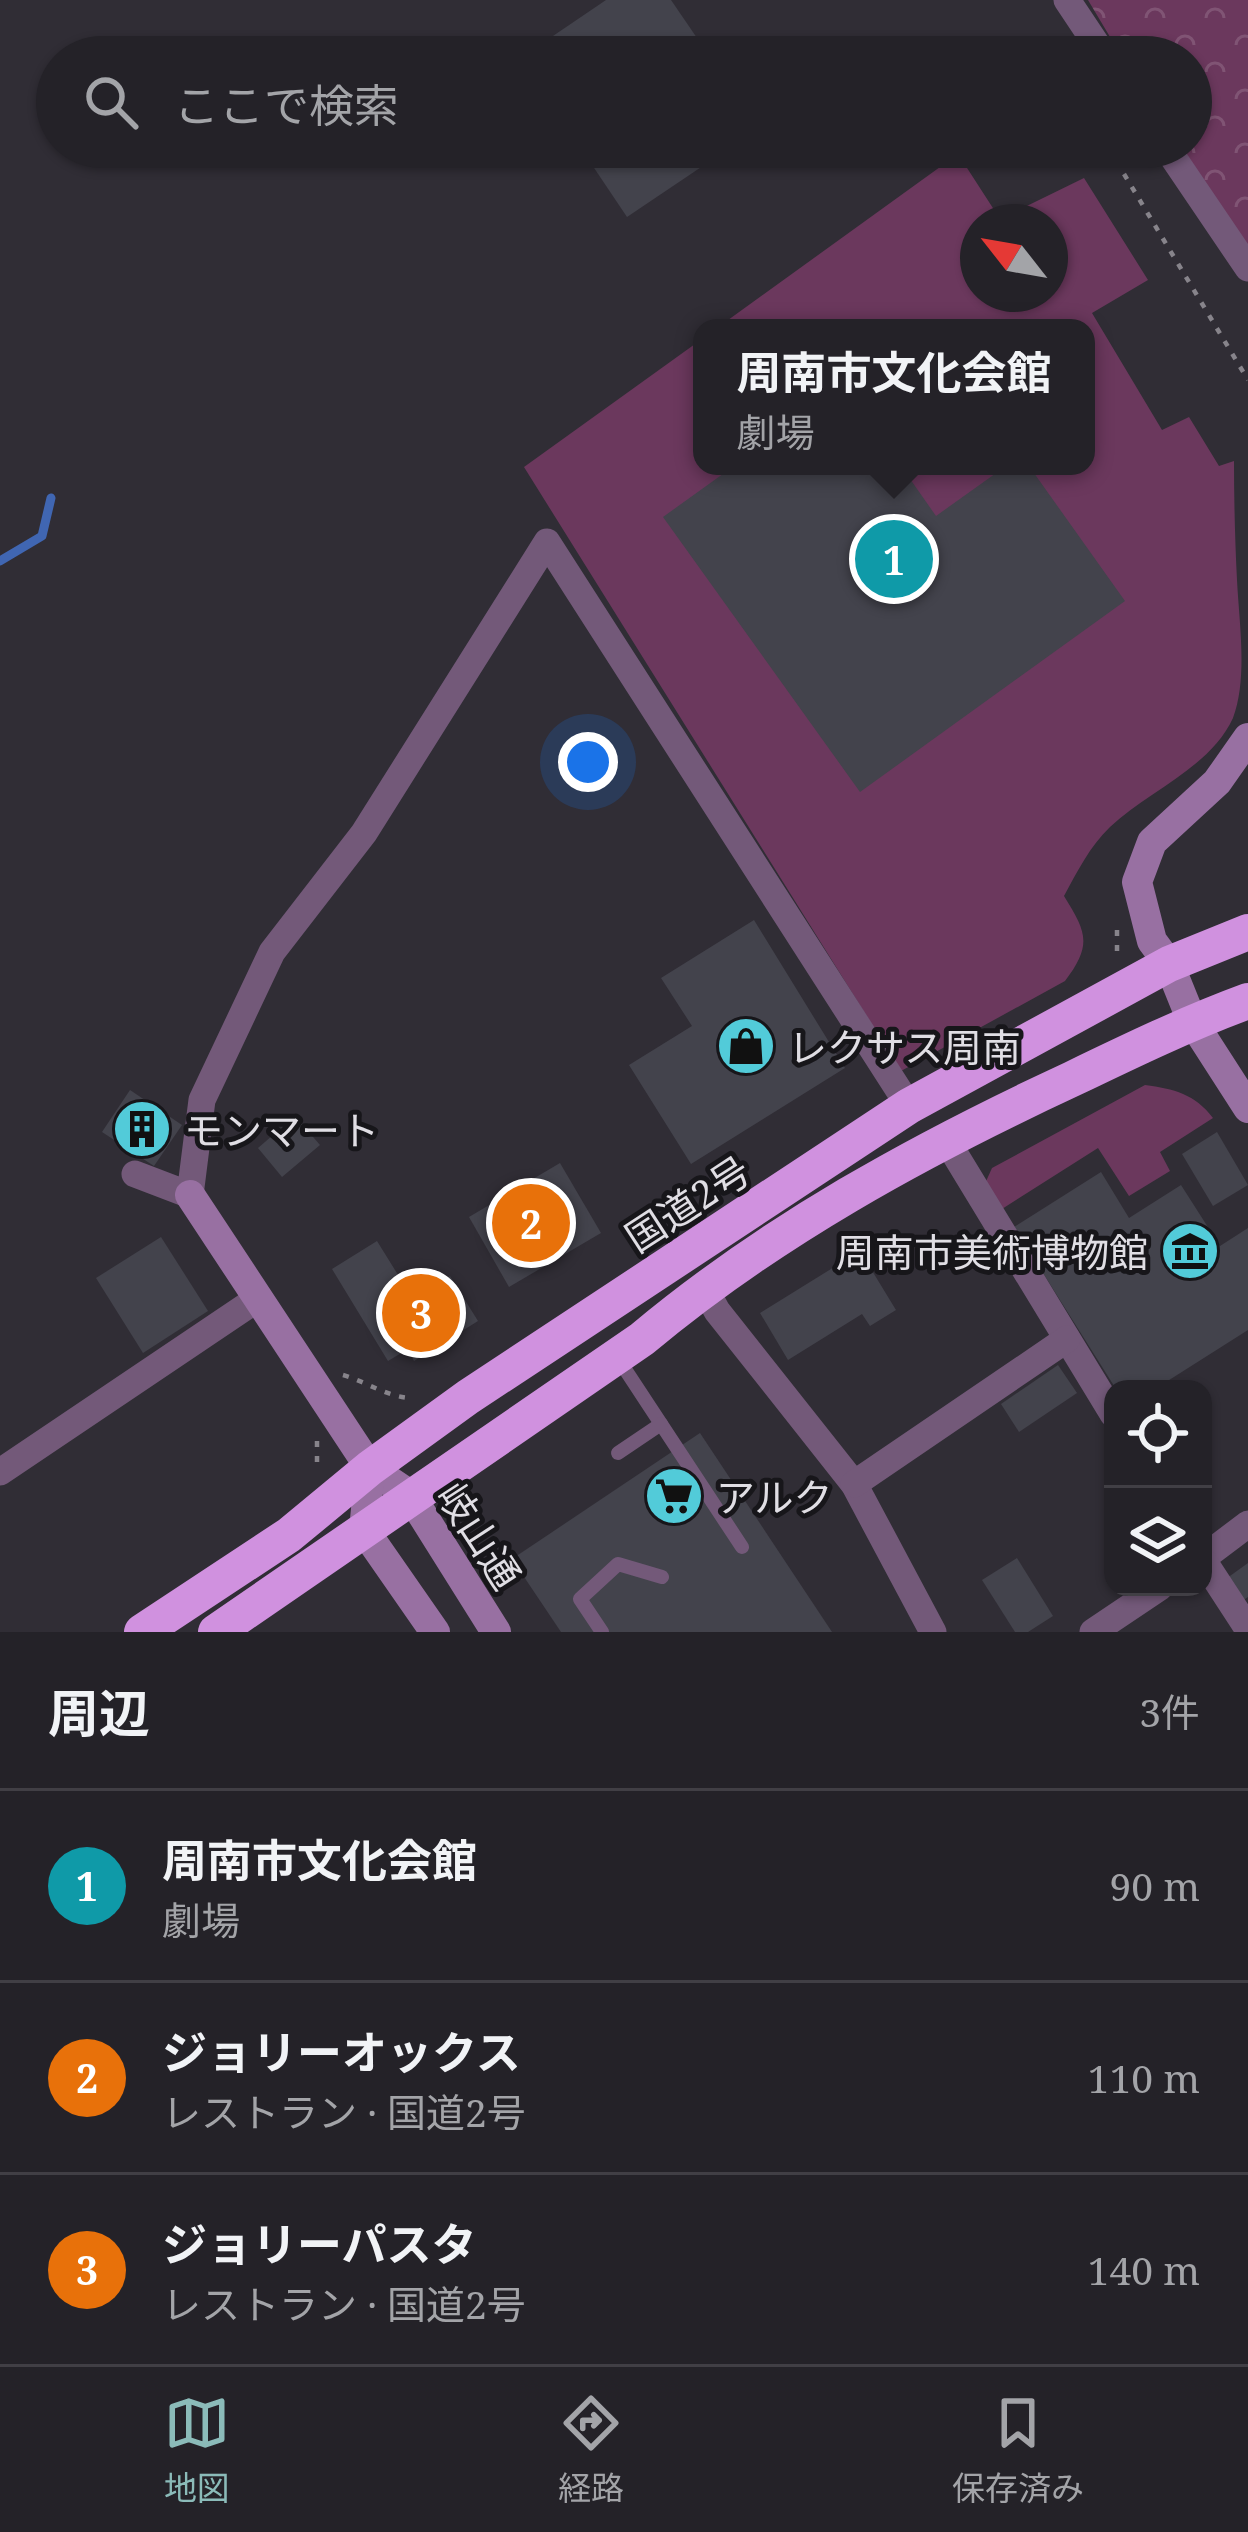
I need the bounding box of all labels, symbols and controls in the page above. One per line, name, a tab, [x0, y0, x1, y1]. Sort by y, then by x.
search box	[36, 36, 1212, 168]
icon: search	[78, 69, 144, 135]
text: ここで検索	[174, 74, 399, 135]
north arrow	[960, 204, 1068, 312]
popup	[693, 319, 1095, 475]
text: 周南市文化会館	[736, 341, 1052, 402]
text: 劇場	[736, 405, 815, 458]
pin: 1	[855, 514, 933, 604]
your location	[558, 732, 618, 792]
shop icon: レクサス周南	[715, 1015, 777, 1077]
place label: レクサス周南	[788, 1020, 1021, 1073]
building icon: モンマート	[111, 1098, 173, 1160]
place label: モンマート	[184, 1103, 379, 1156]
street label: 国道2号	[614, 1143, 760, 1263]
pin: 2	[492, 1178, 570, 1268]
museum icon: 周南市美術博物館	[1159, 1220, 1221, 1282]
place label: 周南市美術博物館	[836, 1225, 1148, 1278]
pin: 3	[382, 1268, 460, 1358]
map controls	[1104, 1380, 1212, 1596]
button: locate	[1104, 1380, 1212, 1488]
supermarket icon: アルク	[643, 1465, 705, 1527]
place label: アルク	[716, 1470, 833, 1523]
street label: 岐山通	[426, 1471, 534, 1599]
button: layers	[1104, 1488, 1212, 1596]
text: 周辺	[48, 1677, 150, 1747]
text: 3件	[1139, 1685, 1200, 1738]
text: 周南市文化会館	[162, 1829, 477, 1890]
text: 1	[76, 1859, 98, 1912]
text: 90 m	[1109, 1859, 1200, 1912]
text: 劇場	[162, 1893, 240, 1946]
text: ジョリーオックス	[162, 2021, 521, 2082]
text: 2	[76, 2051, 98, 2104]
text: 110 m	[1088, 2051, 1200, 2104]
text: レストラン · 国道2号	[162, 2085, 526, 2138]
text: ジョリーパスタ	[162, 2213, 477, 2274]
text: 3	[76, 2243, 98, 2296]
text: 140 m	[1088, 2243, 1200, 2296]
text: レストラン · 国道2号	[162, 2277, 526, 2330]
tab: 地図	[164, 2390, 230, 2510]
tab: 経路	[558, 2390, 624, 2510]
tab: 保存済み	[952, 2390, 1084, 2510]

